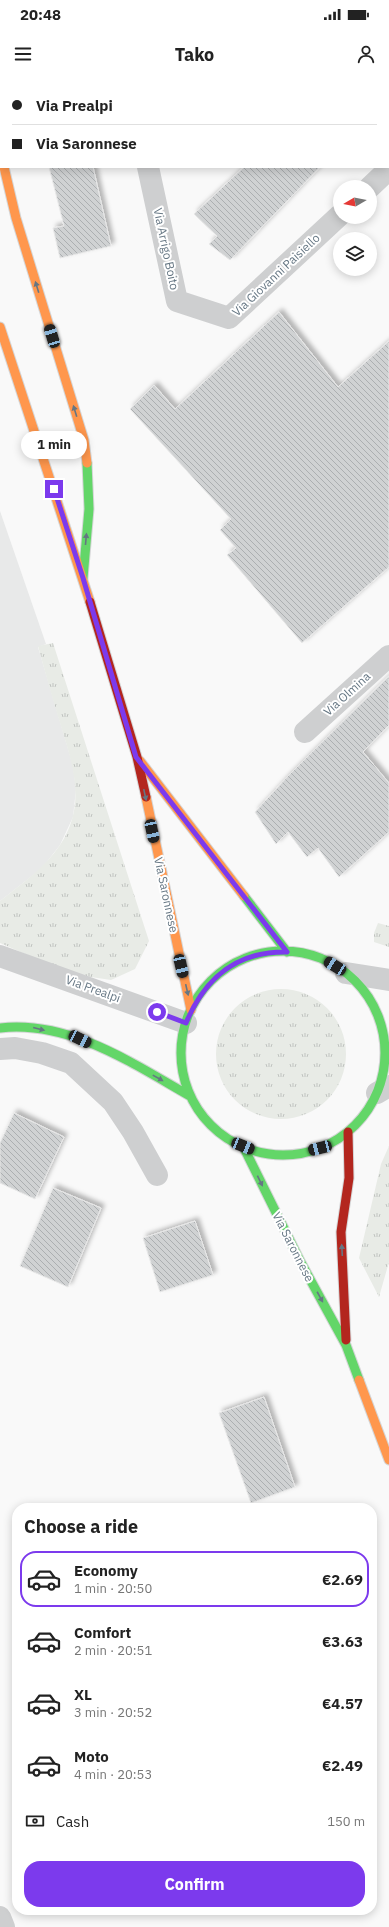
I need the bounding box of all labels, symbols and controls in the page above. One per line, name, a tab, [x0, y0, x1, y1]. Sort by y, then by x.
text: 20:48	[20, 5, 61, 24]
icon: menu	[12, 43, 34, 65]
text: Tako	[175, 43, 214, 66]
icon: person	[355, 43, 377, 65]
text: Via Prealpi	[36, 96, 113, 115]
text: Via Saronnese	[36, 134, 137, 153]
north arrow	[333, 180, 377, 224]
map controls	[333, 180, 377, 276]
street label: Via Arrigo Boito	[150, 207, 183, 291]
street label: Via Giovanni Paisiello	[229, 230, 323, 319]
button: layers	[333, 232, 377, 276]
one-way arrow	[34, 280, 40, 292]
car	[43, 323, 61, 349]
one-way arrow	[72, 405, 78, 417]
callout: 1 min	[21, 431, 87, 459]
text: 1 min	[37, 436, 71, 453]
route end	[45, 480, 63, 498]
one-way arrow	[83, 533, 90, 545]
street label: Via Olmina	[320, 668, 374, 719]
one-way arrow	[142, 789, 148, 801]
car	[144, 818, 160, 844]
street label: Via Saronnese	[151, 856, 182, 934]
car	[172, 953, 190, 979]
car	[322, 955, 348, 977]
street label: Via Prealpi	[64, 972, 123, 1005]
one-way arrow	[184, 984, 190, 997]
route start	[148, 1003, 166, 1021]
one-way arrow	[33, 1026, 45, 1032]
car	[67, 1028, 93, 1050]
one-way arrow	[152, 1075, 164, 1082]
car	[230, 1136, 256, 1156]
car	[307, 1139, 333, 1157]
one-way arrow	[257, 1176, 263, 1187]
street label: Via Saronnese	[269, 1209, 318, 1285]
one-way arrow	[339, 1243, 345, 1256]
one-way arrow	[316, 1291, 323, 1303]
text: Choose a ride	[24, 1515, 138, 1538]
icon: car	[26, 1561, 62, 1597]
text: Economy	[74, 1561, 138, 1580]
text: €2.69	[322, 1570, 363, 1589]
text: 1 min · 20:50	[74, 1580, 152, 1597]
icon: car	[26, 1623, 62, 1659]
text: Comfort	[74, 1623, 131, 1642]
text: €3.63	[322, 1632, 363, 1651]
text: 2 min · 20:51	[74, 1642, 152, 1659]
icon: car	[26, 1685, 62, 1721]
text: XL	[74, 1685, 92, 1704]
text: €4.57	[322, 1694, 363, 1713]
text: 3 min · 20:52	[74, 1704, 152, 1721]
icon: car	[26, 1747, 62, 1783]
text: Moto	[74, 1747, 109, 1766]
text: €2.49	[322, 1756, 363, 1775]
text: 4 min · 20:53	[74, 1766, 152, 1783]
icon: cash	[24, 1810, 46, 1832]
text: Cash	[56, 1812, 89, 1831]
text: 150 m	[327, 1813, 365, 1830]
button: Confirm	[24, 1861, 365, 1907]

